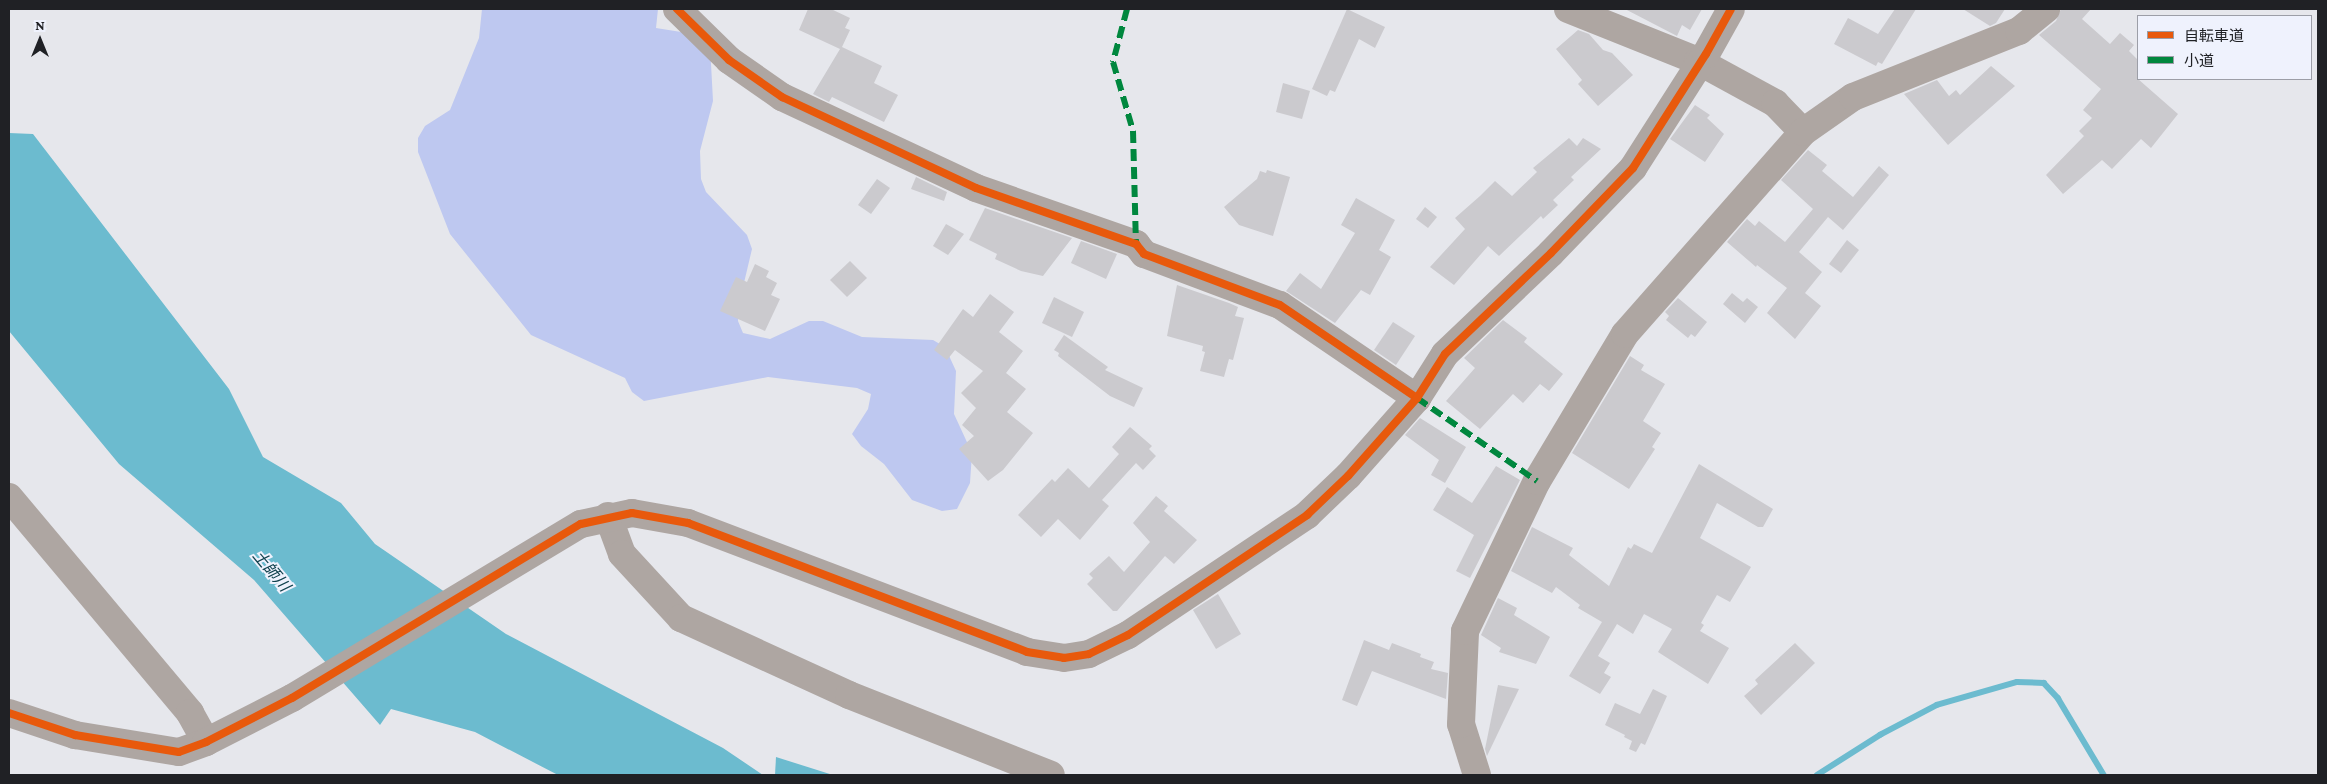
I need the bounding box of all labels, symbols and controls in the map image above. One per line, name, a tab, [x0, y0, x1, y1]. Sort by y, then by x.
north arrow	[15, 15, 65, 65]
legend	[2137, 15, 2312, 80]
text: N	[35, 17, 45, 33]
text: 自転車道	[2184, 28, 2244, 44]
text: 小道	[2184, 53, 2214, 69]
water label: 土師川	[248, 546, 294, 596]

